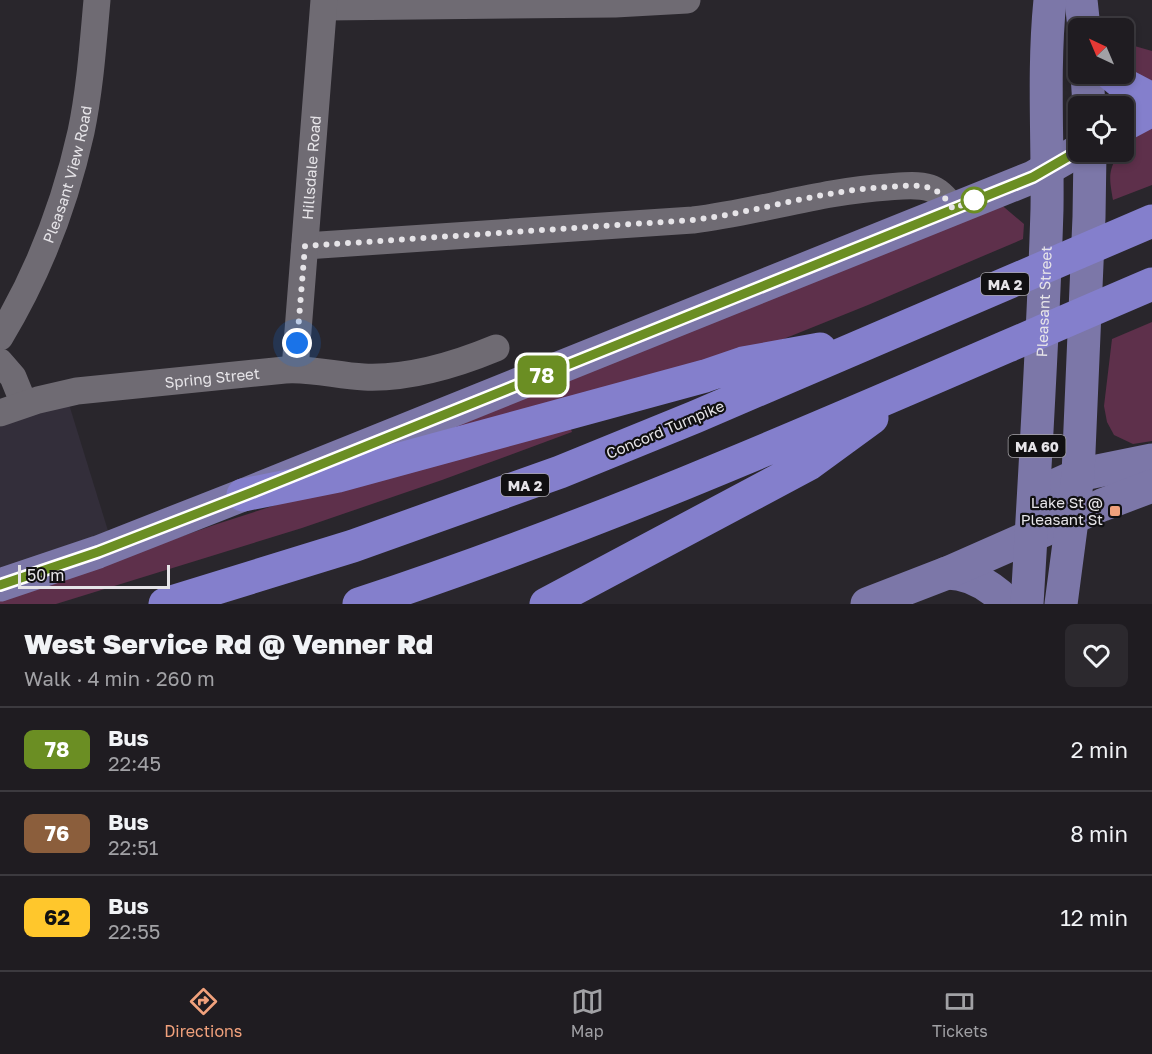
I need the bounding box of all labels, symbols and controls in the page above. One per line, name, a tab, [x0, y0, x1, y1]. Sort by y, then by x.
north arrow	[1068, 18, 1134, 84]
map controls	[1068, 18, 1134, 162]
button: locate	[1068, 96, 1134, 162]
street label: Pleasant View Road	[39, 104, 95, 246]
street label: Hillsdale Road	[298, 115, 324, 220]
unlabelled marker	[961, 187, 987, 213]
street label: Pleasant Street	[1032, 245, 1055, 358]
road number: MA 2	[981, 273, 1029, 295]
your location	[282, 328, 312, 358]
line badge: 78	[515, 356, 569, 394]
text: 78	[530, 362, 554, 388]
street label: Spring Street	[164, 364, 260, 391]
street label: Concord Turnpike	[603, 396, 727, 462]
road number: MA 60	[1008, 435, 1066, 457]
road number: MA 2	[501, 474, 549, 496]
place label: Lake St @ Pleasant St	[1021, 493, 1103, 528]
marker: Lake St @ Pleasant St	[1108, 504, 1122, 518]
scale bar	[18, 562, 170, 590]
text: 50 m	[27, 565, 64, 585]
button: heart	[1065, 624, 1128, 687]
text: West Service Rd @ Venner Rd	[24, 627, 433, 660]
text: Walk · 4 min · 260 m	[24, 666, 215, 690]
text: Bus	[108, 724, 149, 751]
text: 78	[45, 736, 69, 762]
text: 2 min	[1071, 736, 1128, 763]
text: 22:45	[108, 751, 161, 775]
text: Bus	[108, 808, 149, 835]
text: 76	[45, 820, 69, 846]
text: 8 min	[1070, 820, 1128, 847]
text: 22:51	[108, 835, 159, 859]
text: Bus	[108, 892, 149, 919]
text: 62	[44, 904, 70, 930]
text: 12 min	[1060, 904, 1128, 931]
text: 22:55	[108, 919, 160, 943]
tab: Directions	[164, 985, 242, 1041]
tab: Map	[571, 985, 604, 1041]
tab: Tickets	[932, 985, 988, 1041]

